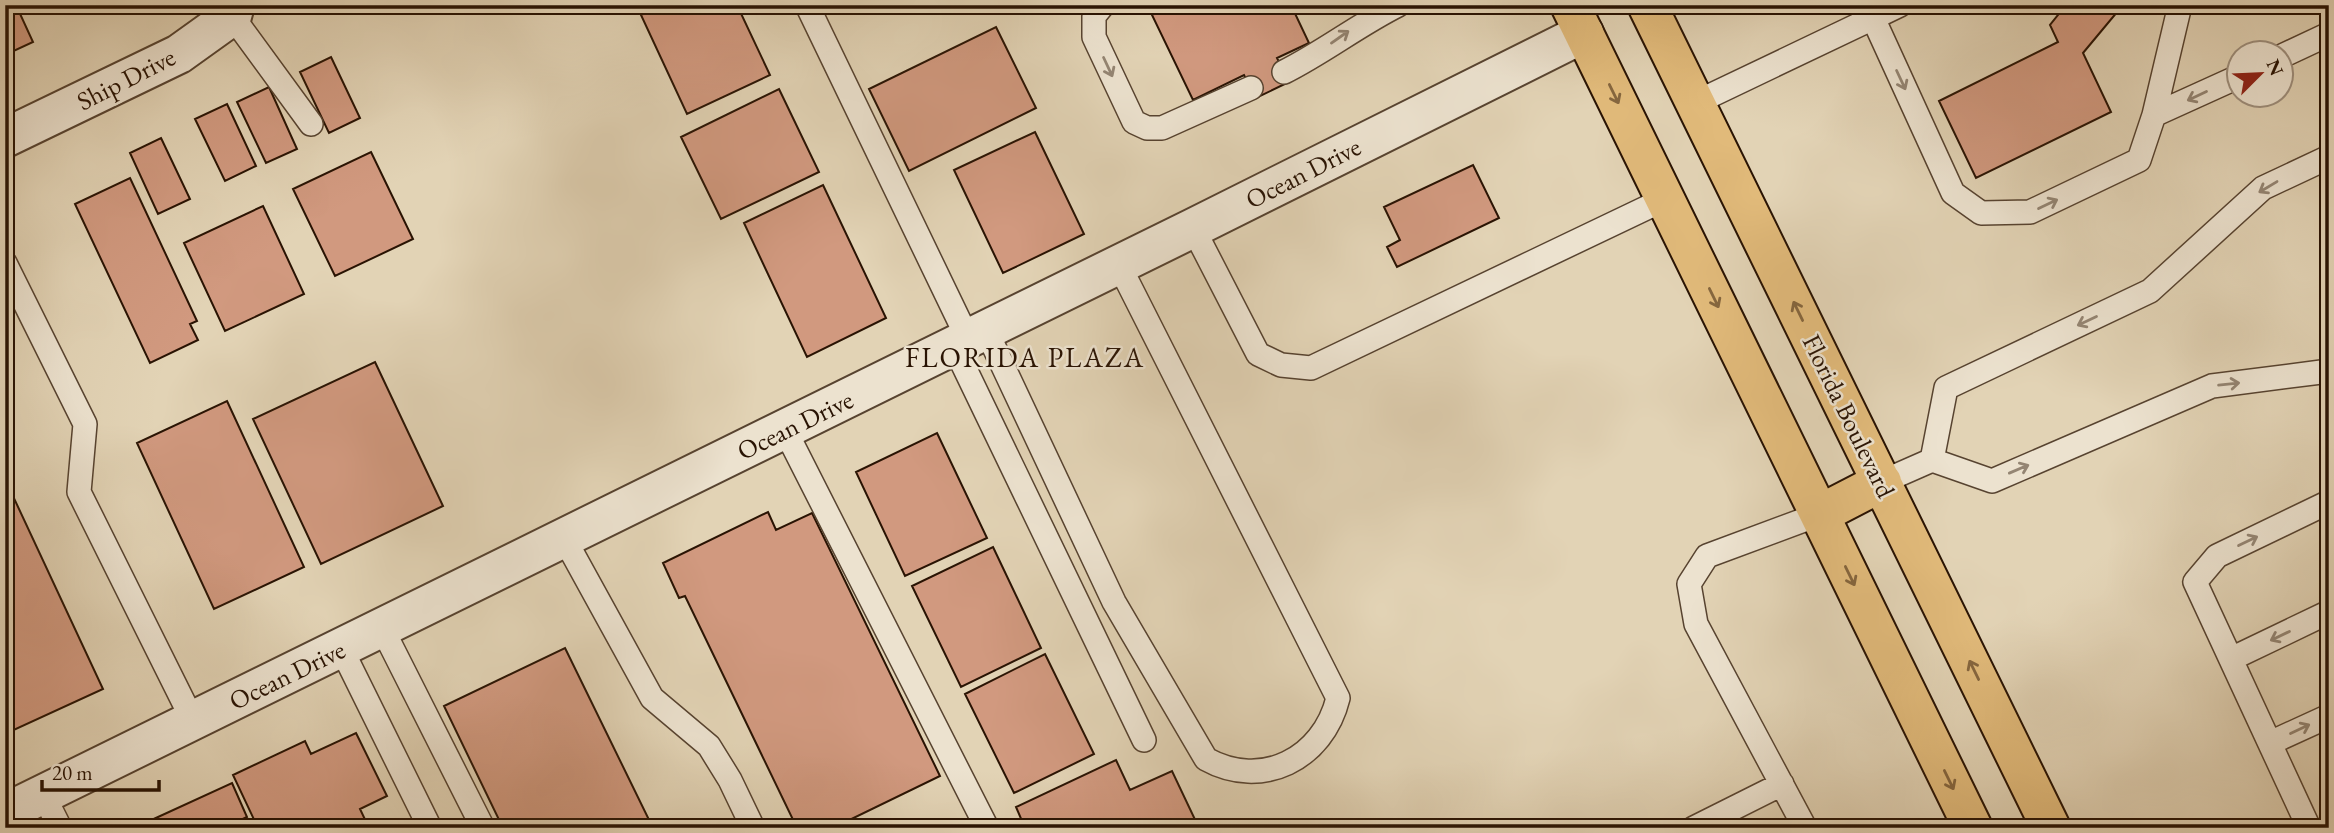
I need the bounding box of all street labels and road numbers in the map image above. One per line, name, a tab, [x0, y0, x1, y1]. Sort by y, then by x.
street label: Ship Drive	[71, 40, 181, 118]
street label: Ocean Drive	[1240, 130, 1366, 216]
street label: Florida Boulevard	[1795, 329, 1904, 504]
street label: Ocean Drive	[731, 382, 859, 468]
street label: Ocean Drive	[223, 632, 351, 718]

